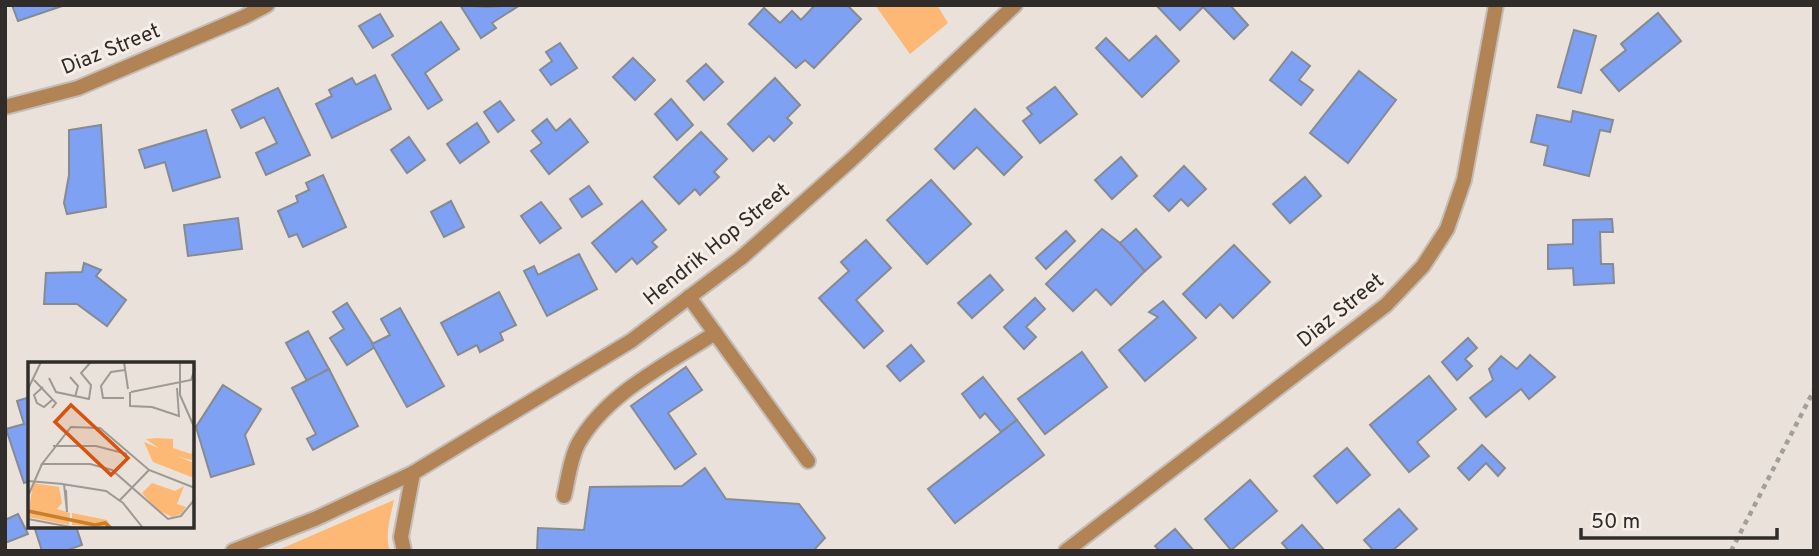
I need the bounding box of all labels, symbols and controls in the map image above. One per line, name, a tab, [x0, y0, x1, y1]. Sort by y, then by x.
street label: Diaz Street	[58, 18, 164, 82]
street label: Hendrik Hop Street	[638, 178, 796, 312]
street label: Diaz Street	[1292, 268, 1390, 354]
inset map	[28, 362, 194, 528]
scale bar	[1581, 496, 1777, 540]
text: 50 m	[1591, 509, 1640, 536]

